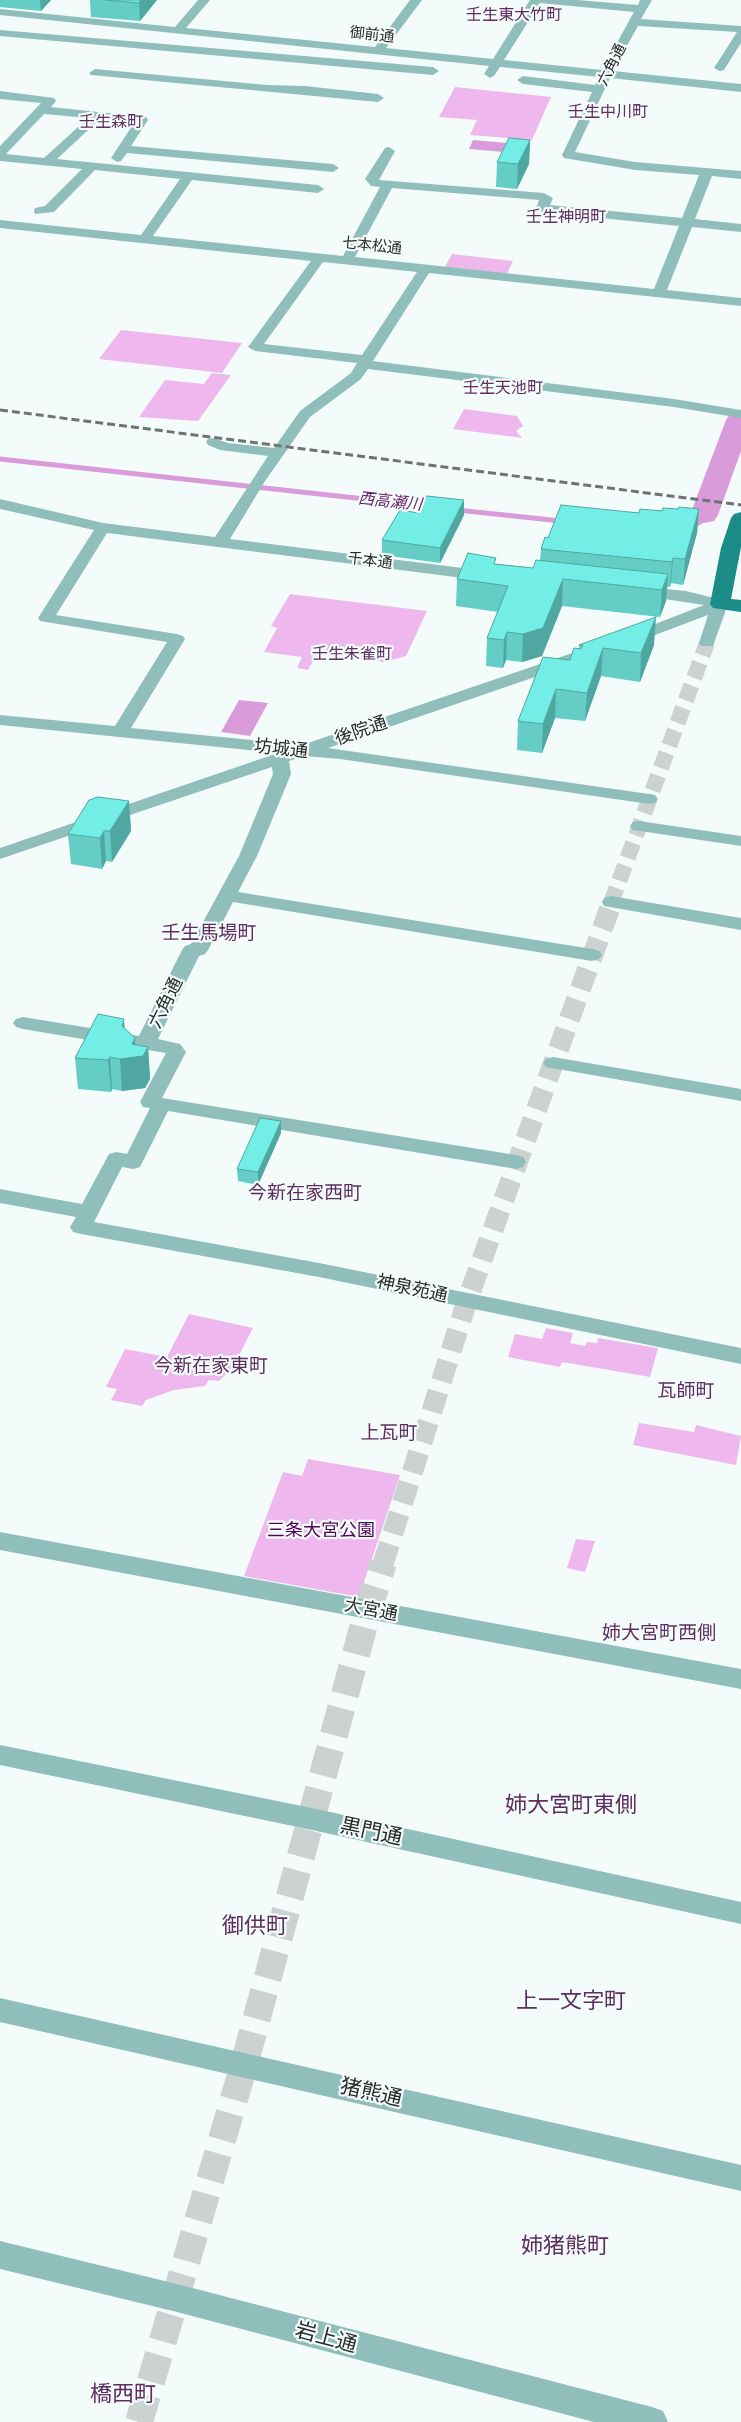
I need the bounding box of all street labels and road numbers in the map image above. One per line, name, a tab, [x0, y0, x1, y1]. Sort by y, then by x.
street label: 御前通	[349, 24, 395, 46]
street label: 六角通	[594, 41, 630, 89]
street label: 七本松通	[341, 234, 403, 258]
street label: 千本通	[347, 549, 393, 573]
street label: 後院通	[332, 712, 390, 750]
street label: 坊城通	[253, 735, 309, 763]
street label: 六角通	[144, 974, 188, 1032]
street label: 神泉苑通	[375, 1271, 449, 1307]
street label: 大宮通	[342, 1594, 400, 1626]
street label: 黒門通	[338, 1813, 404, 1851]
street label: 猪熊通	[337, 2074, 405, 2112]
street label: 岩上通	[292, 2318, 360, 2358]

